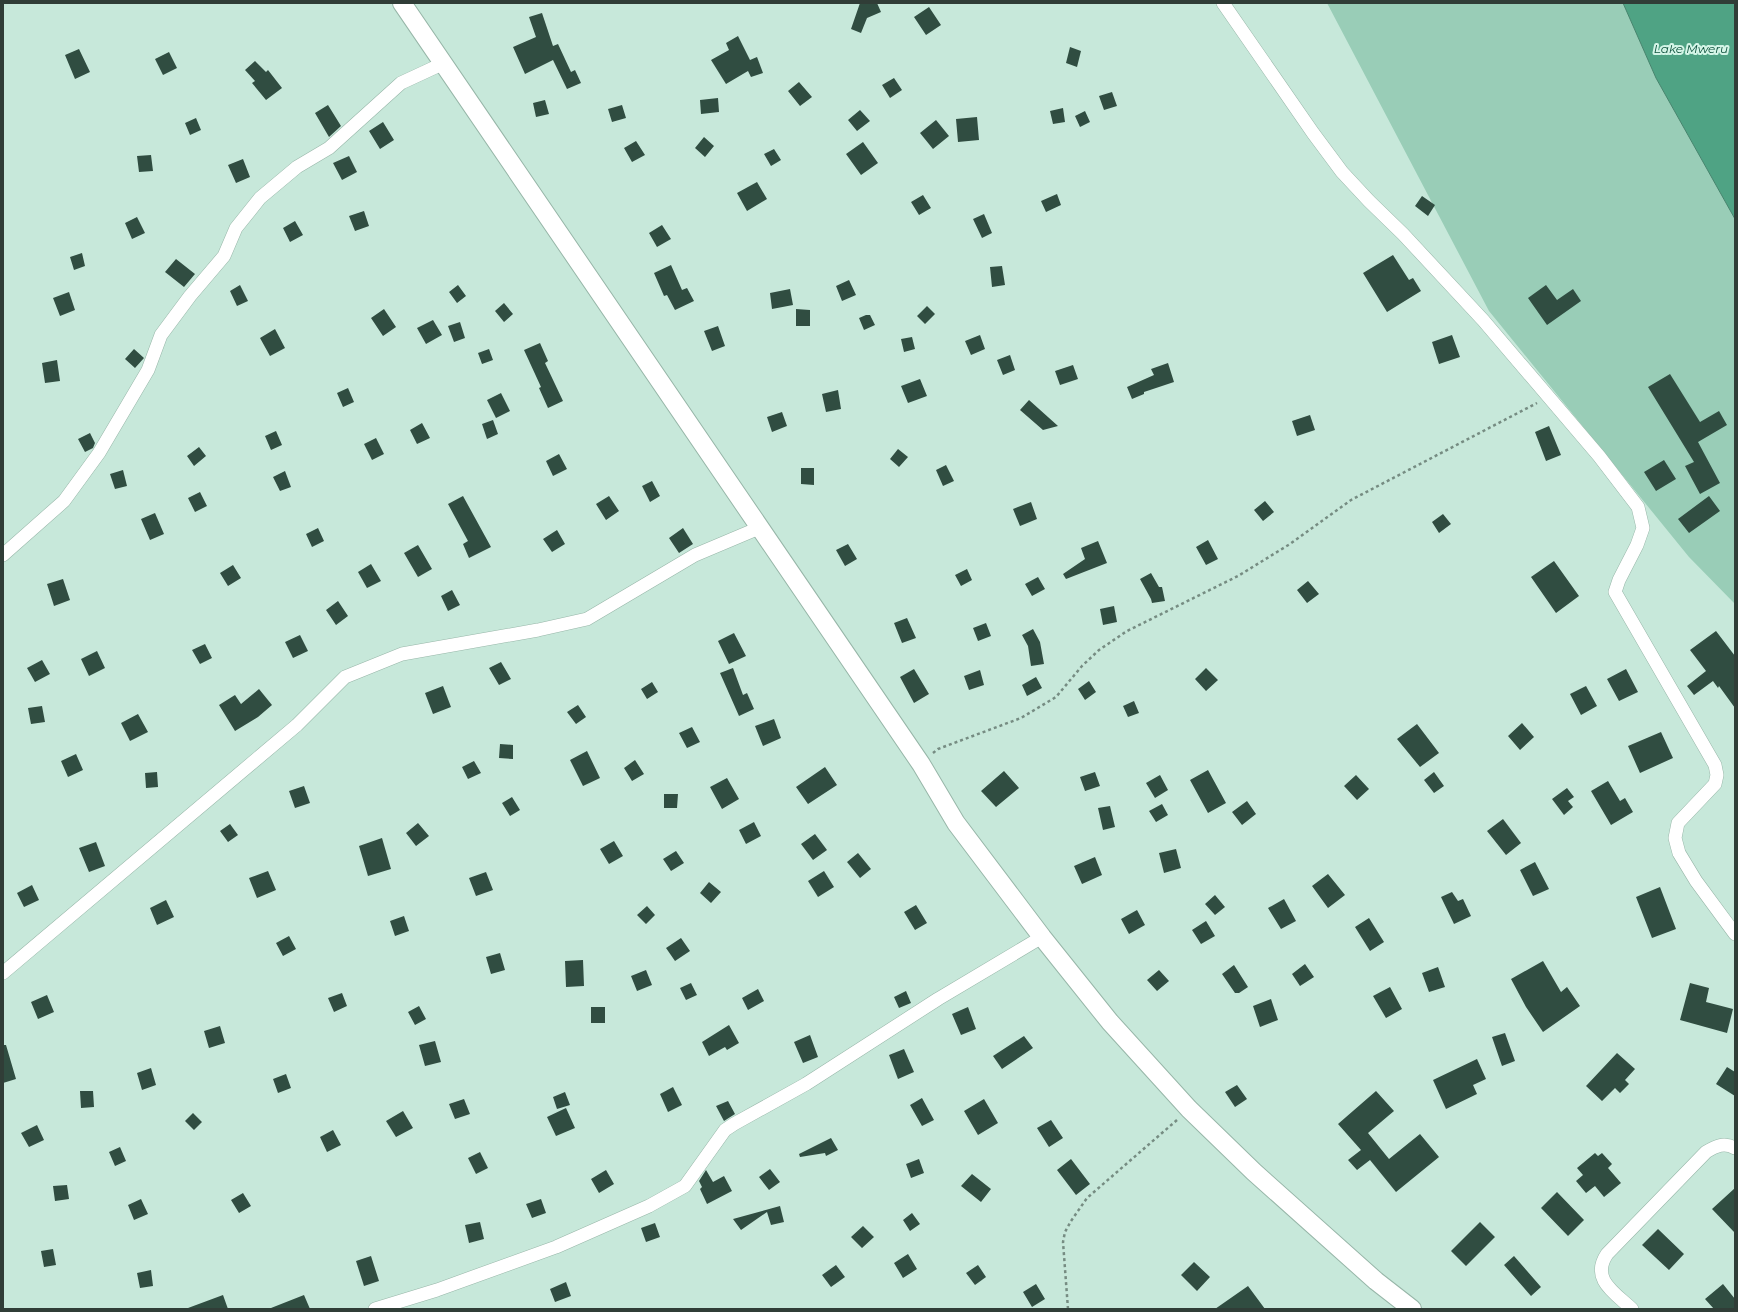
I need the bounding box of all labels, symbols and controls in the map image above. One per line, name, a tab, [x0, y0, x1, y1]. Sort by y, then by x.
water label: Lake Mweru	[1654, 41, 1728, 56]

